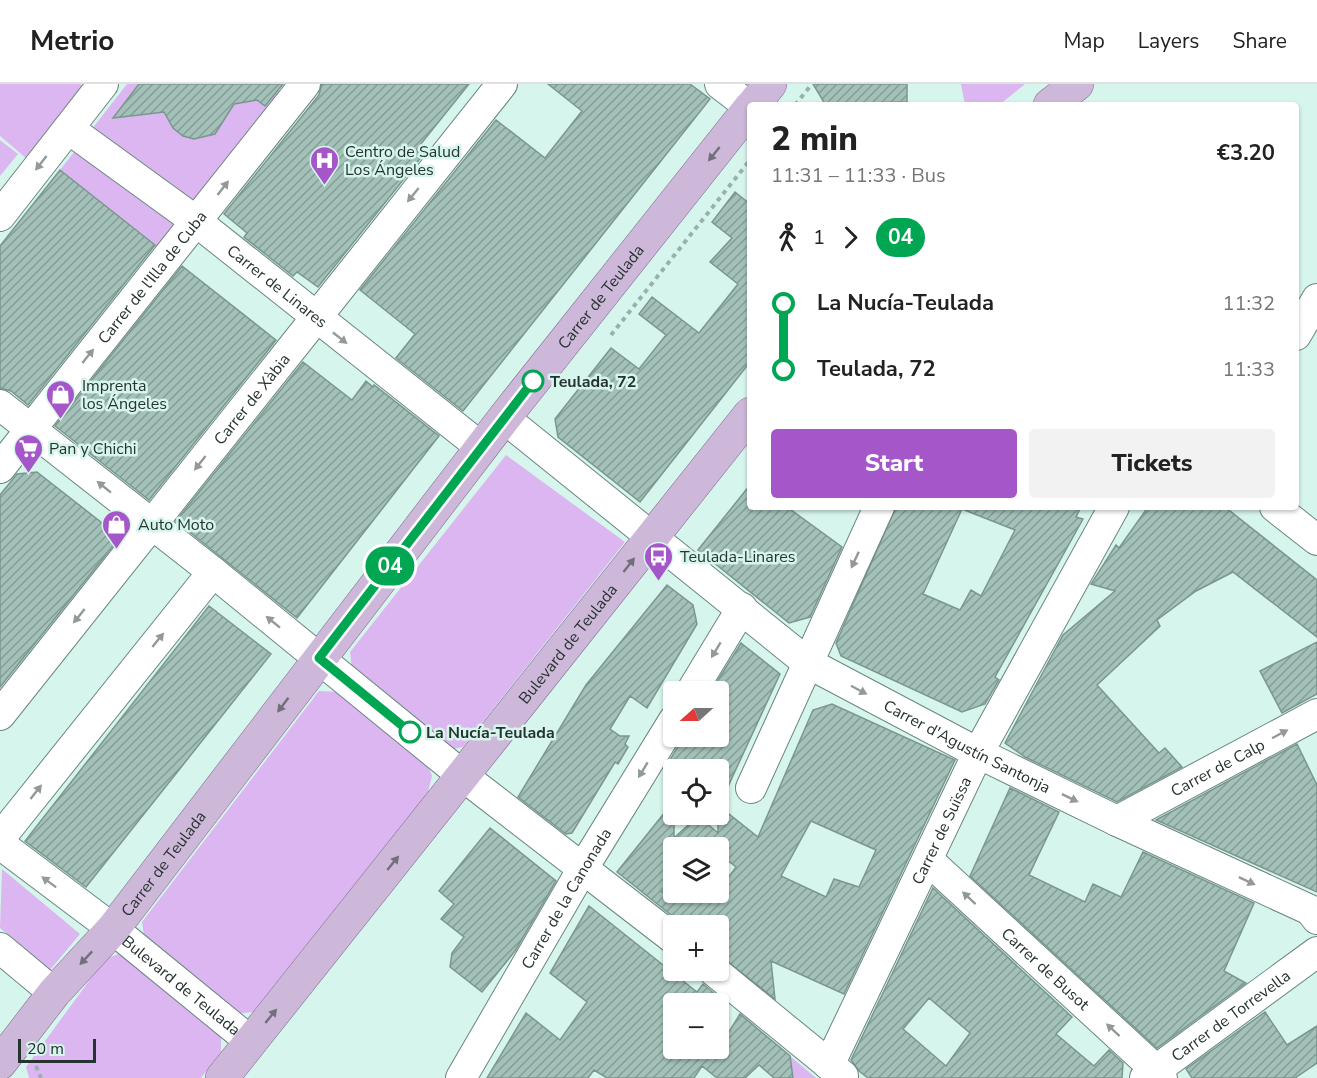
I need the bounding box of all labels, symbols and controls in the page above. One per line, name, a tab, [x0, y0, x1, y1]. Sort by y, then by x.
text: Metrio	[30, 22, 114, 60]
text: Map	[1063, 27, 1105, 55]
text: Layers	[1138, 27, 1199, 55]
text: Share	[1232, 27, 1287, 55]
text: 2 min	[771, 117, 858, 162]
text: €3.20	[1217, 138, 1275, 168]
place label: Centro de Salud Los Ángeles	[345, 141, 460, 181]
hospital icon: Centro de Salud Los Ángeles	[308, 144, 340, 186]
one-way arrow	[707, 146, 720, 162]
one-way arrow	[36, 156, 48, 171]
text: 11:31 – 11:33 · Bus	[771, 162, 946, 189]
one-way arrow	[217, 180, 230, 196]
one-way arrow	[406, 187, 419, 203]
street label: Carrer de l'Illa de Cuba	[93, 207, 212, 349]
icon: walk	[771, 221, 804, 254]
icon: forward	[834, 221, 867, 254]
text: 04	[888, 223, 913, 251]
text: 1	[813, 224, 825, 251]
street label: Carrer de Linares	[222, 240, 332, 333]
street label: Carrer de Teulada	[553, 240, 650, 354]
text: La Nucía-Teulada	[817, 288, 994, 318]
text: 11:32	[1222, 290, 1275, 317]
one-way arrow	[333, 332, 348, 344]
one-way arrow	[81, 348, 94, 364]
street label: Carrer de Xàbia	[209, 349, 296, 450]
text: Teulada, 72	[817, 354, 936, 384]
text: 11:33	[1222, 356, 1275, 383]
marker: Teulada, 72	[522, 370, 544, 392]
place label: Teulada, 72	[550, 371, 636, 393]
place label: Imprenta los Ángeles	[82, 375, 167, 415]
shop icon: Imprenta los Ángeles	[45, 378, 77, 420]
button: Start	[771, 429, 1017, 498]
button: Tickets	[1029, 429, 1275, 498]
supermarket icon: Pan y Chichi	[12, 432, 44, 474]
place label: Pan y Chichi	[49, 438, 137, 460]
one-way arrow	[194, 455, 207, 471]
one-way arrow	[97, 482, 112, 494]
shop icon: Auto Moto	[101, 508, 133, 550]
place label: Auto Moto	[138, 514, 214, 536]
bus stop icon: Teulada-Linares	[643, 540, 675, 582]
line badge: 04	[363, 546, 417, 586]
place label: Teulada-Linares	[680, 546, 796, 568]
text: 04	[377, 552, 403, 580]
one-way arrow	[850, 552, 860, 570]
one-way arrow	[622, 557, 635, 573]
street label: Bulevard de Teulada	[514, 580, 623, 709]
one-way arrow	[73, 608, 86, 624]
one-way arrow	[266, 616, 281, 628]
one-way arrow	[151, 632, 163, 647]
one-way arrow	[711, 641, 722, 658]
north arrow	[663, 681, 729, 747]
map controls	[663, 681, 729, 1059]
one-way arrow	[851, 685, 868, 695]
street label: Carrer d'Agustín Santonja	[879, 695, 1054, 799]
one-way arrow	[277, 697, 290, 713]
marker: La Nucía-Teulada	[399, 721, 421, 743]
place label: La Nucía-Teulada	[426, 722, 555, 744]
one-way arrow	[1272, 729, 1289, 739]
street label: Carrer de Calp	[1167, 734, 1269, 802]
button: locate	[663, 759, 729, 825]
one-way arrow	[638, 762, 648, 779]
street label: Carrer de Suïssa	[907, 773, 977, 888]
one-way arrow	[30, 784, 43, 800]
one-way arrow	[1062, 794, 1079, 803]
street label: Carrer de Teulada	[116, 807, 211, 921]
street label: Carrer de la Canonada	[517, 824, 617, 974]
button: layers	[663, 837, 729, 903]
one-way arrow	[386, 855, 399, 871]
one-way arrow	[42, 876, 57, 888]
one-way arrow	[1238, 876, 1256, 886]
one-way arrow	[962, 891, 977, 905]
button: +	[663, 915, 729, 981]
street label: Carrer de Busot	[996, 923, 1094, 1016]
street label: Bulevard de Teulada	[117, 931, 245, 1041]
one-way arrow	[79, 951, 93, 966]
street label: Carrer de Torrevella	[1167, 965, 1295, 1067]
button: −	[663, 993, 729, 1059]
one-way arrow	[264, 1008, 276, 1023]
one-way arrow	[1105, 1023, 1120, 1037]
scale bar	[18, 1036, 96, 1064]
text: 20 m	[27, 1038, 64, 1060]

